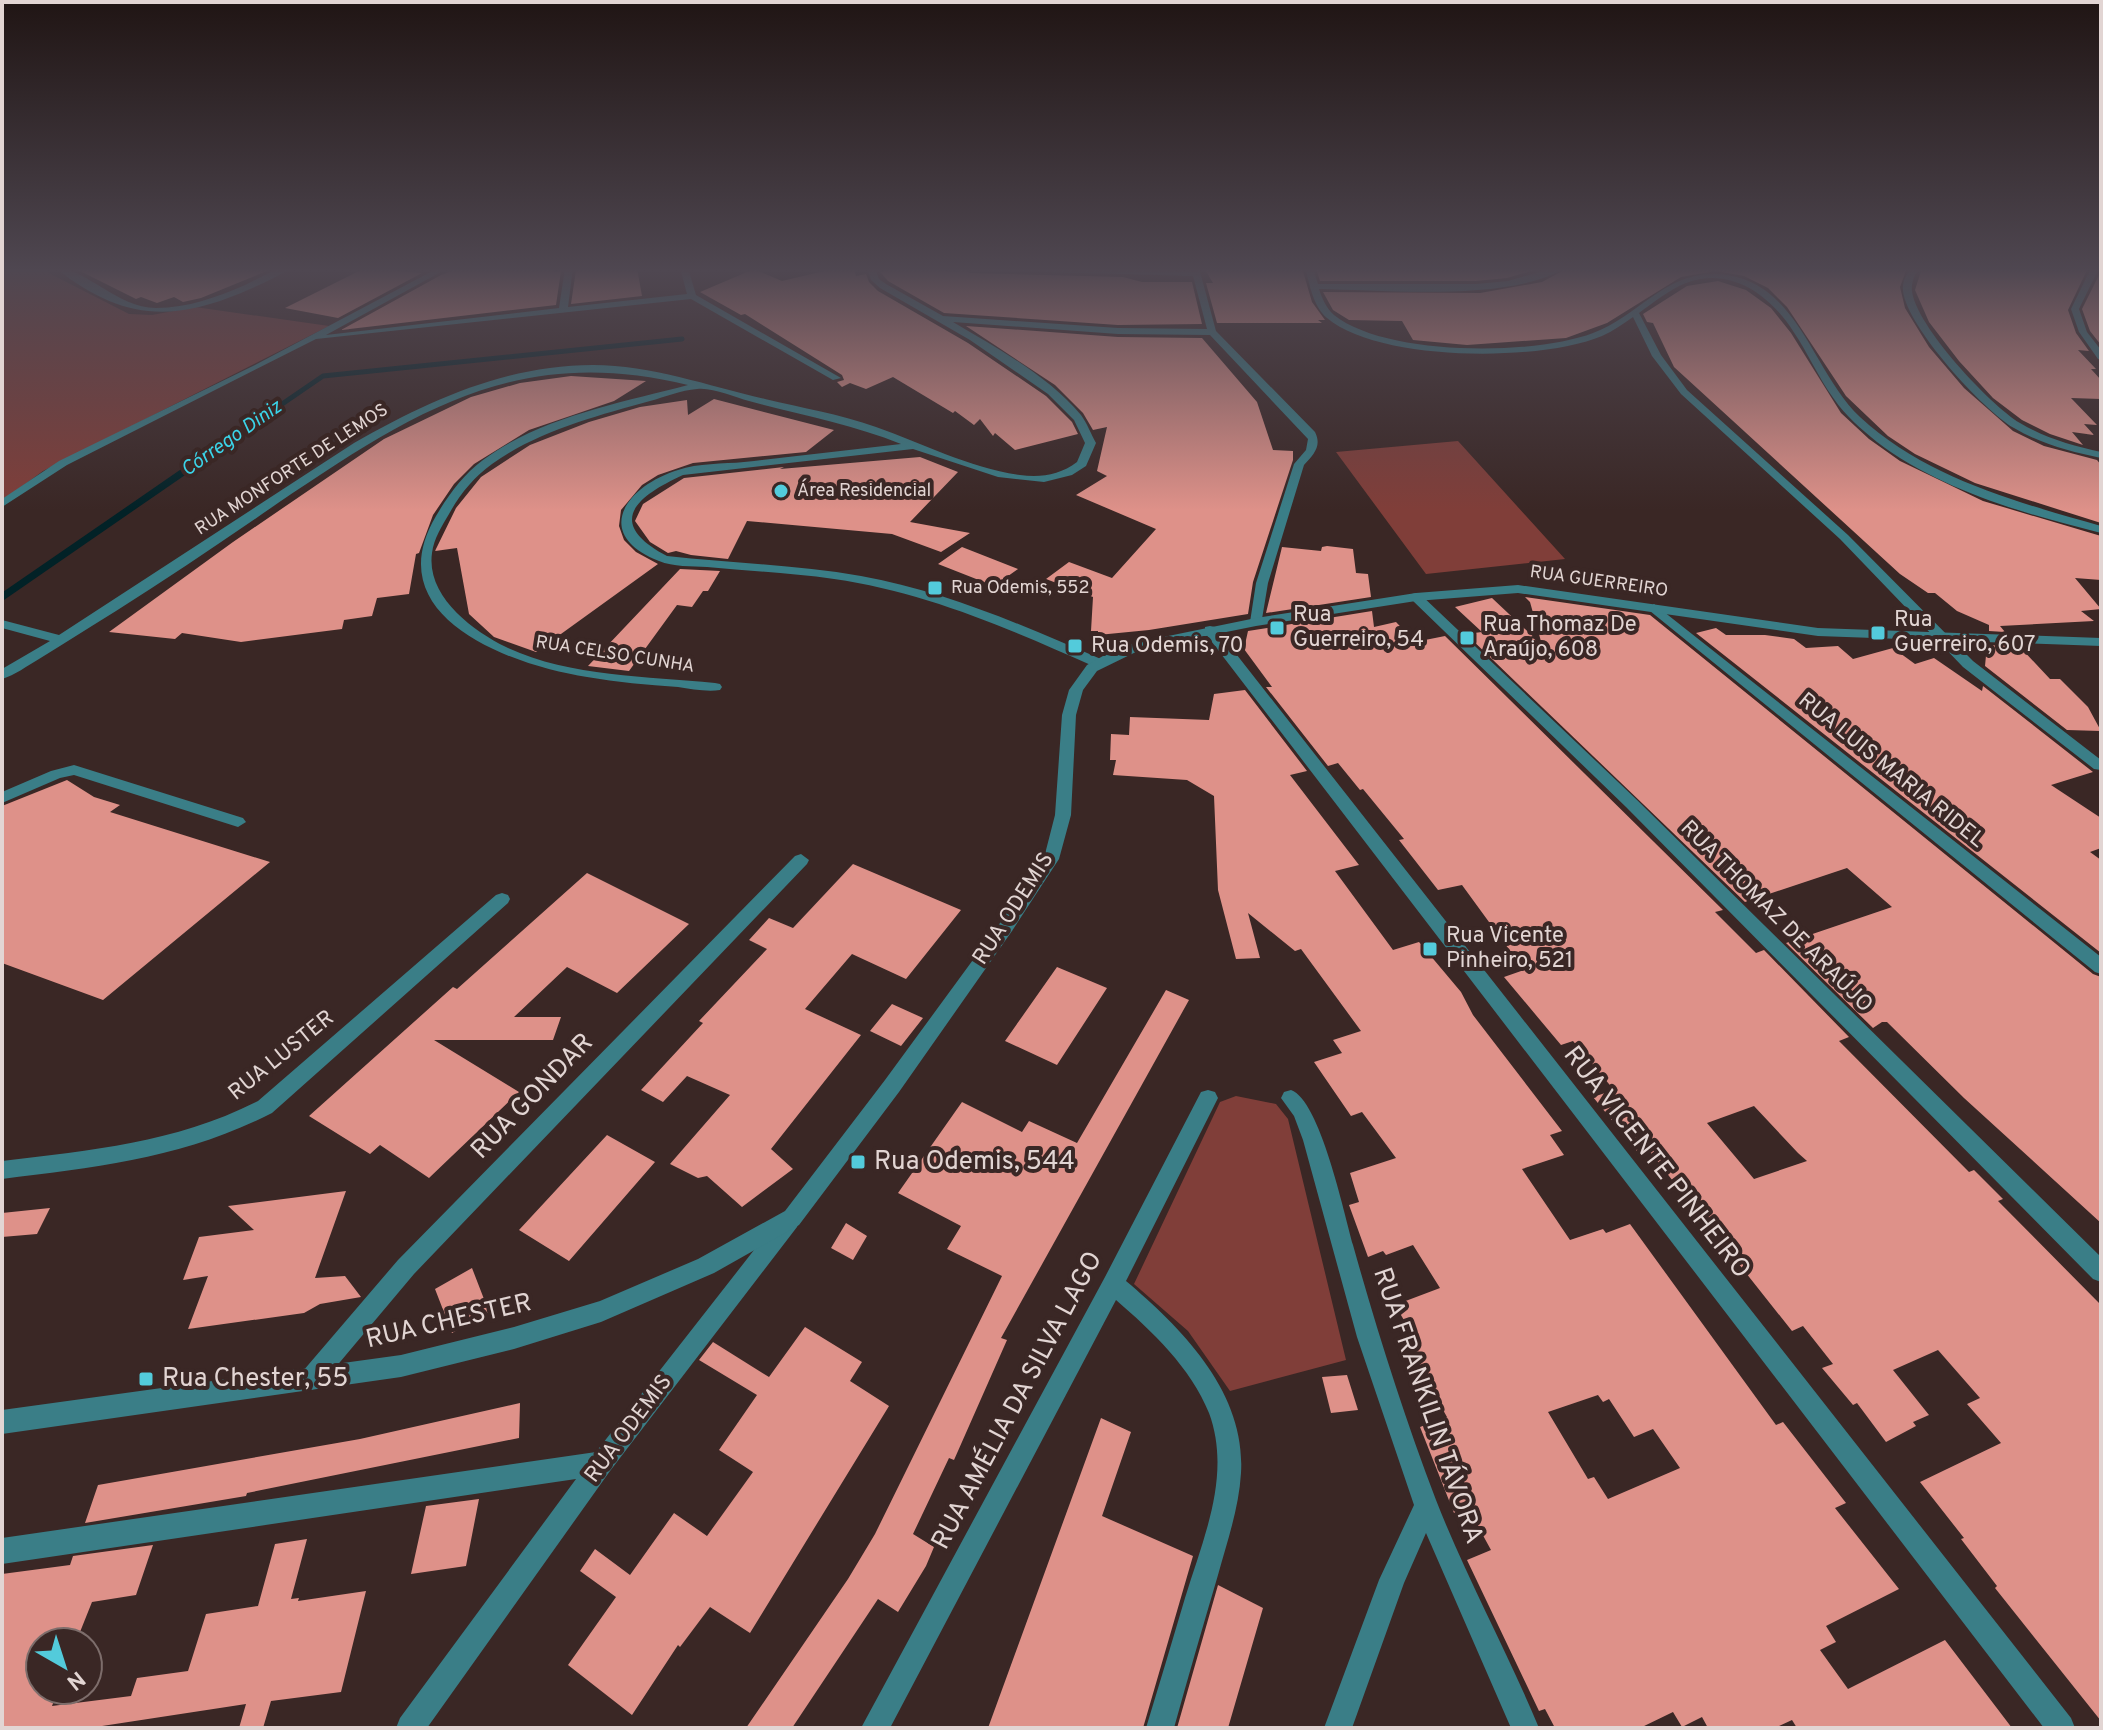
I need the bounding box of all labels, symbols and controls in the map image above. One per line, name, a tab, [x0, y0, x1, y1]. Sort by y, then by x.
water label: Córrego Diniz	[176, 394, 289, 483]
street label: RUA MONFORTE DE LEMOS	[191, 399, 393, 541]
place label: Área Residencial	[797, 478, 931, 503]
marker: Área Residencial	[772, 482, 790, 500]
street label: RUA GUERREIRO	[1528, 561, 1670, 603]
place label: Rua Odemis, 552	[951, 577, 1089, 600]
marker: Rua Odemis, 552	[926, 579, 944, 597]
place label: Rua Guerreiro, 54	[1293, 602, 1424, 654]
place label: Rua Guerreiro, 607	[1894, 607, 2035, 659]
place label: Rua Thomaz De Araújo, 608	[1483, 612, 1637, 664]
marker: Rua Guerreiro, 54	[1268, 619, 1286, 637]
marker: Rua Guerreiro, 607	[1869, 624, 1887, 642]
marker: Rua Thomaz De Araújo, 608	[1458, 629, 1476, 647]
street label: RUA CELSO CUNHA	[534, 631, 696, 679]
place label: Rua Odemis, 70	[1091, 633, 1244, 660]
marker: Rua Odemis, 70	[1066, 637, 1084, 655]
street label: RUA LUIS MARIA RIDEL	[1792, 687, 1990, 855]
street label: RUA THOMAZ DE ARAÚJO	[1674, 813, 1880, 1019]
street label: RUA ODEMIS	[968, 848, 1060, 970]
place label: Rua Vicente Pinheiro, 521	[1446, 923, 1573, 975]
marker: Rua Vicente Pinheiro, 521	[1421, 940, 1439, 958]
street label: RUA LUSTER	[224, 1005, 340, 1107]
street label: RUA GONDAR	[465, 1027, 601, 1167]
street label: RUA VICENTE PINHEIRO	[1555, 1040, 1757, 1286]
place label: Rua Odemis, 544	[874, 1146, 1075, 1179]
marker: Rua Odemis, 544	[849, 1153, 867, 1171]
street label: RUA AMÉLIA DA SILVA LAGO	[923, 1245, 1111, 1556]
street label: RUA FRANKILIN TÁVORA	[1364, 1263, 1492, 1549]
street label: RUA CHESTER	[363, 1287, 535, 1357]
place label: Rua Chester, 55	[162, 1363, 348, 1396]
street label: RUA ODEMIS	[579, 1369, 679, 1489]
marker: Rua Chester, 55	[137, 1370, 155, 1388]
north arrow	[24, 1626, 104, 1706]
text: N	[60, 1664, 90, 1695]

